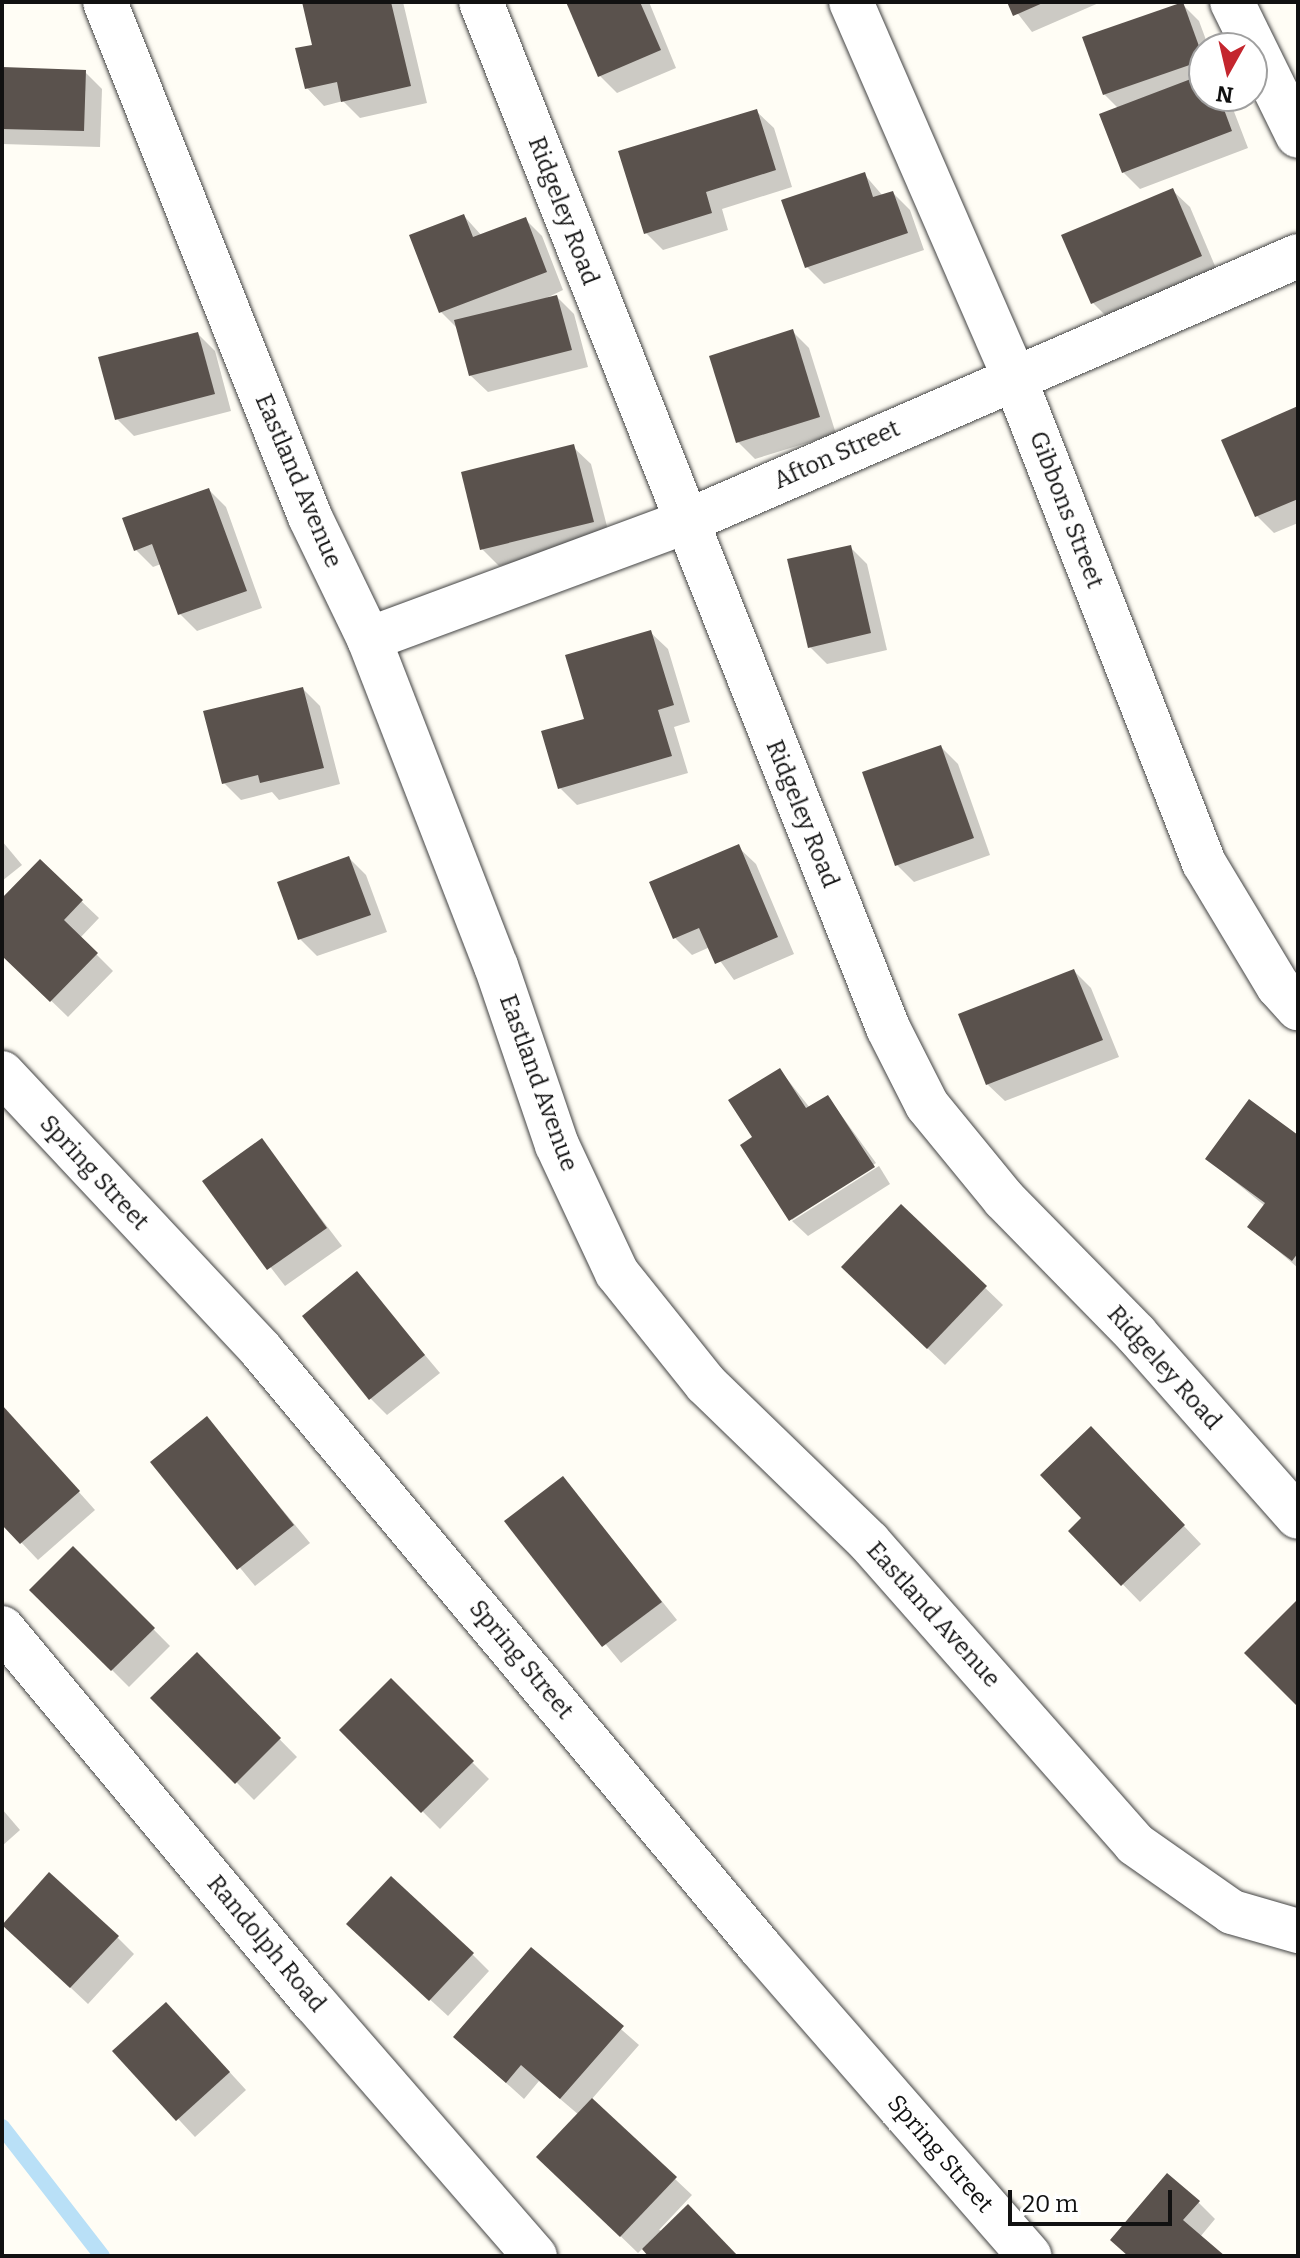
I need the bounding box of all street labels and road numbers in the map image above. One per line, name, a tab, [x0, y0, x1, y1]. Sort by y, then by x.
street label: Ridgeley Road	[522, 133, 604, 289]
street label: Eastland Avenue	[248, 390, 348, 572]
street label: Afton Street	[769, 414, 905, 496]
street label: Gibbons Street	[1023, 428, 1109, 592]
street label: Ridgeley Road	[759, 736, 845, 892]
street label: Eastland Avenue	[493, 991, 583, 1175]
street label: Spring Street	[33, 1110, 155, 1236]
street label: Ridgeley Road	[1101, 1300, 1227, 1436]
street label: Eastland Avenue	[860, 1536, 1006, 1694]
street label: Spring Street	[463, 1595, 579, 1725]
street label: Randolph Road	[201, 1870, 331, 2018]
street label: Spring Street	[881, 2089, 999, 2219]

